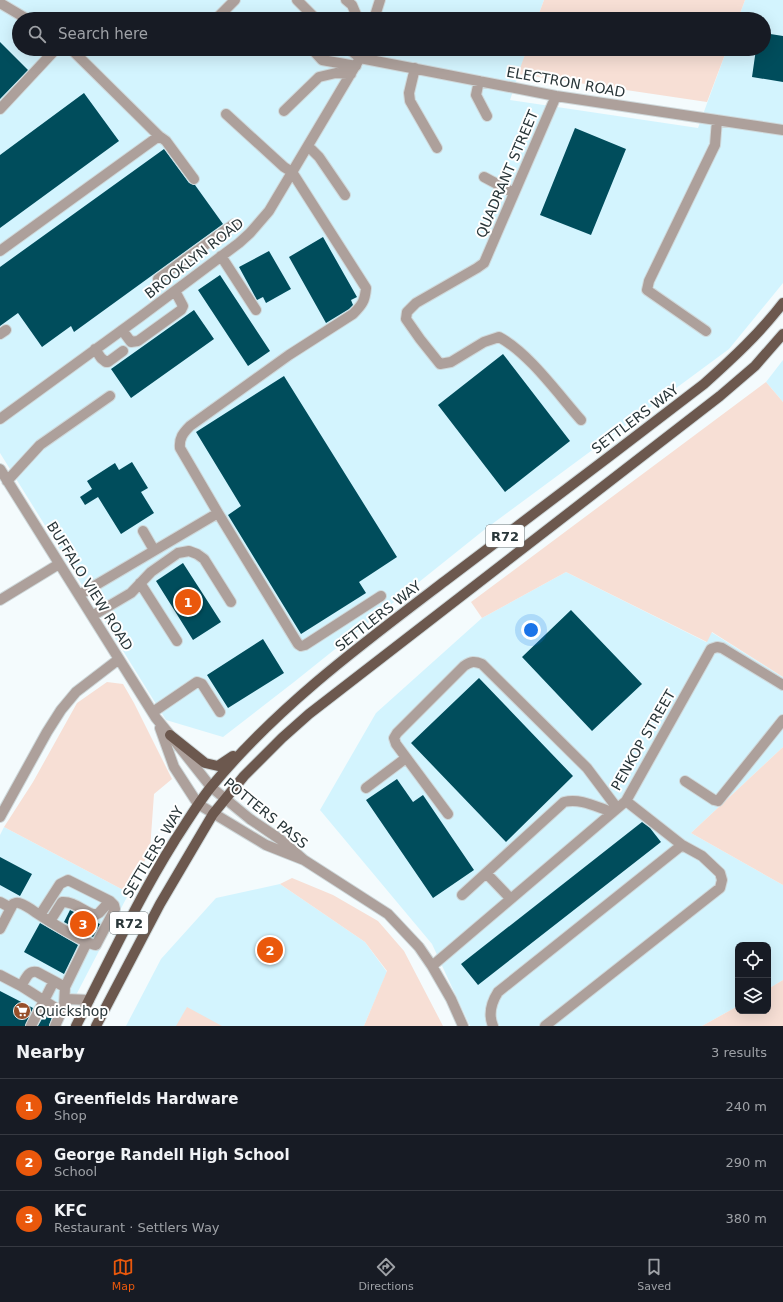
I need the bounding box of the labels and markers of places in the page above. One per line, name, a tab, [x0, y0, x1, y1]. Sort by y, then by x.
pin: 1	[175, 587, 201, 617]
pin: 3	[70, 909, 96, 939]
pin: 2	[257, 935, 283, 965]
supermarket icon: Quickshop	[12, 1001, 32, 1021]
place label: Quickshop	[35, 1003, 108, 1019]

